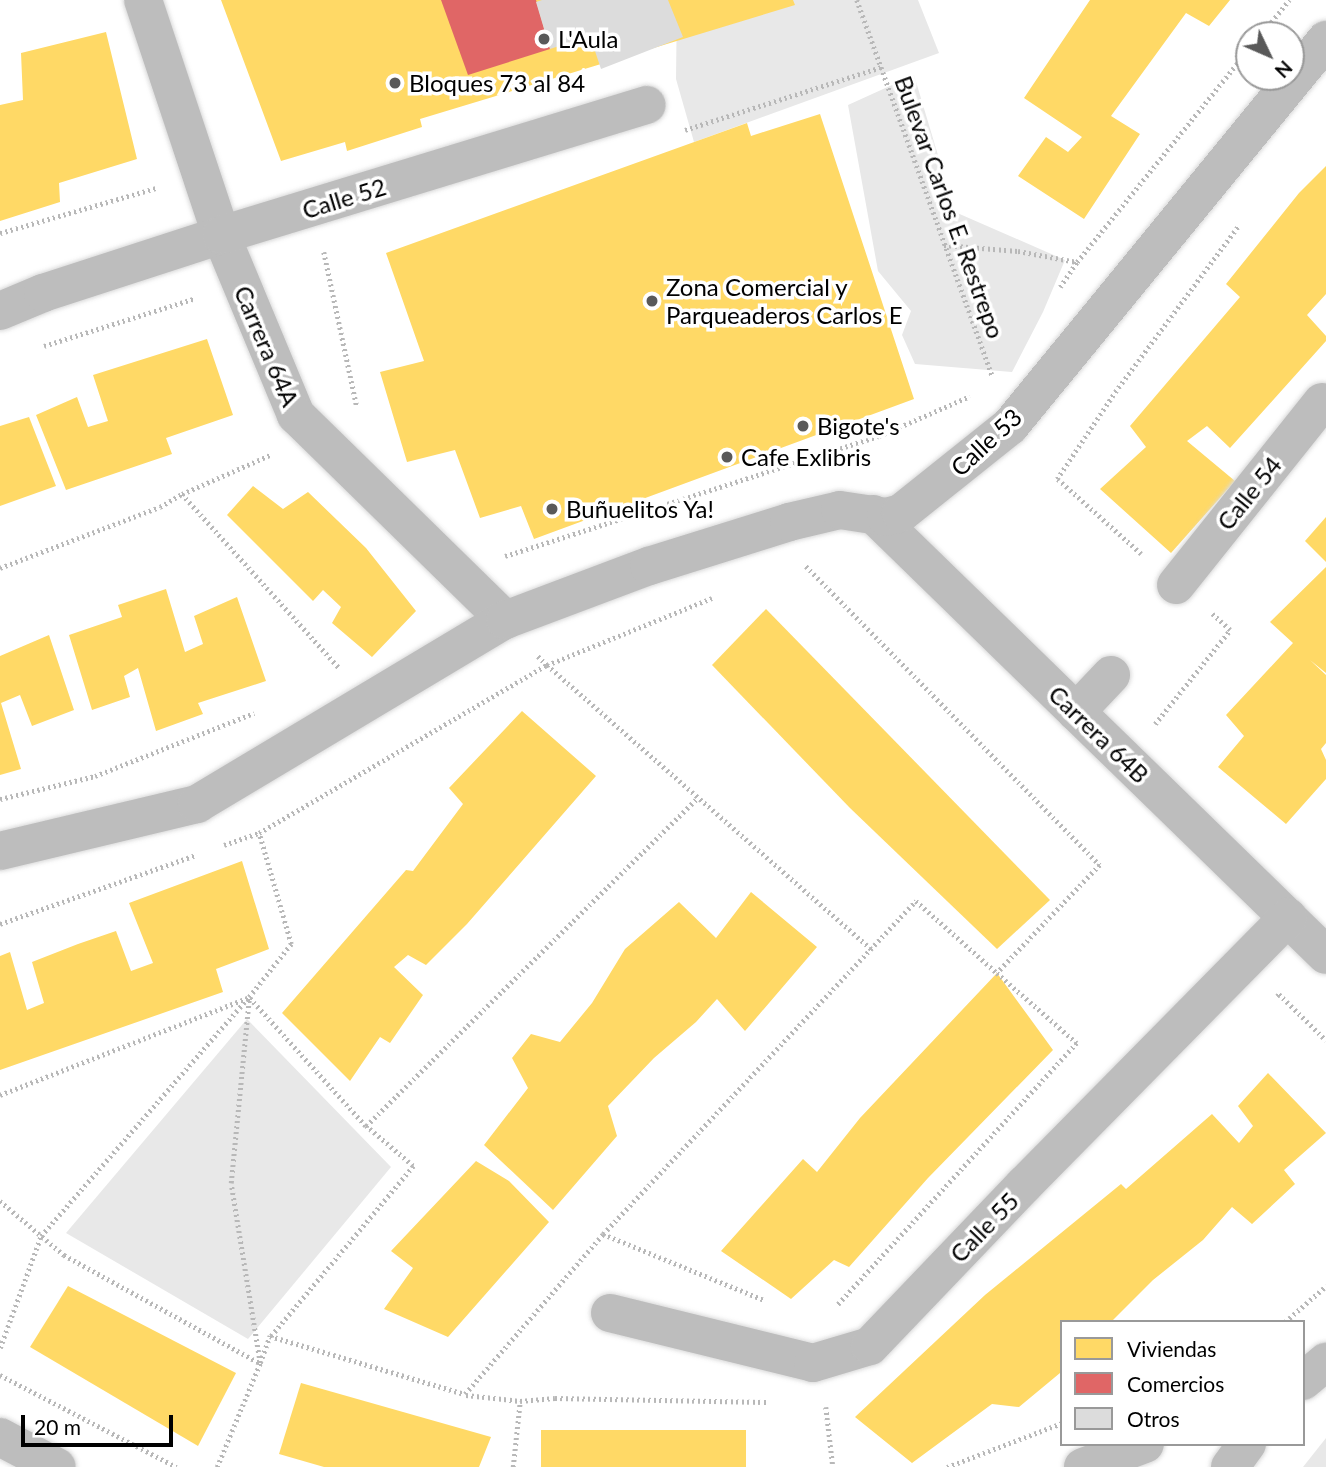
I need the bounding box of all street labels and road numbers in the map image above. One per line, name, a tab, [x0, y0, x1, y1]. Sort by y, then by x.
street label: Bulevar Carlos E. Restrepo	[889, 72, 1011, 342]
street label: Calle 52	[299, 172, 389, 224]
street label: Carrera 64A	[229, 281, 305, 411]
street label: Calle 53	[945, 402, 1027, 482]
street label: Calle 54	[1211, 451, 1287, 535]
street label: Carrera 64B	[1043, 679, 1155, 789]
street label: Calle 55	[944, 1186, 1024, 1268]

